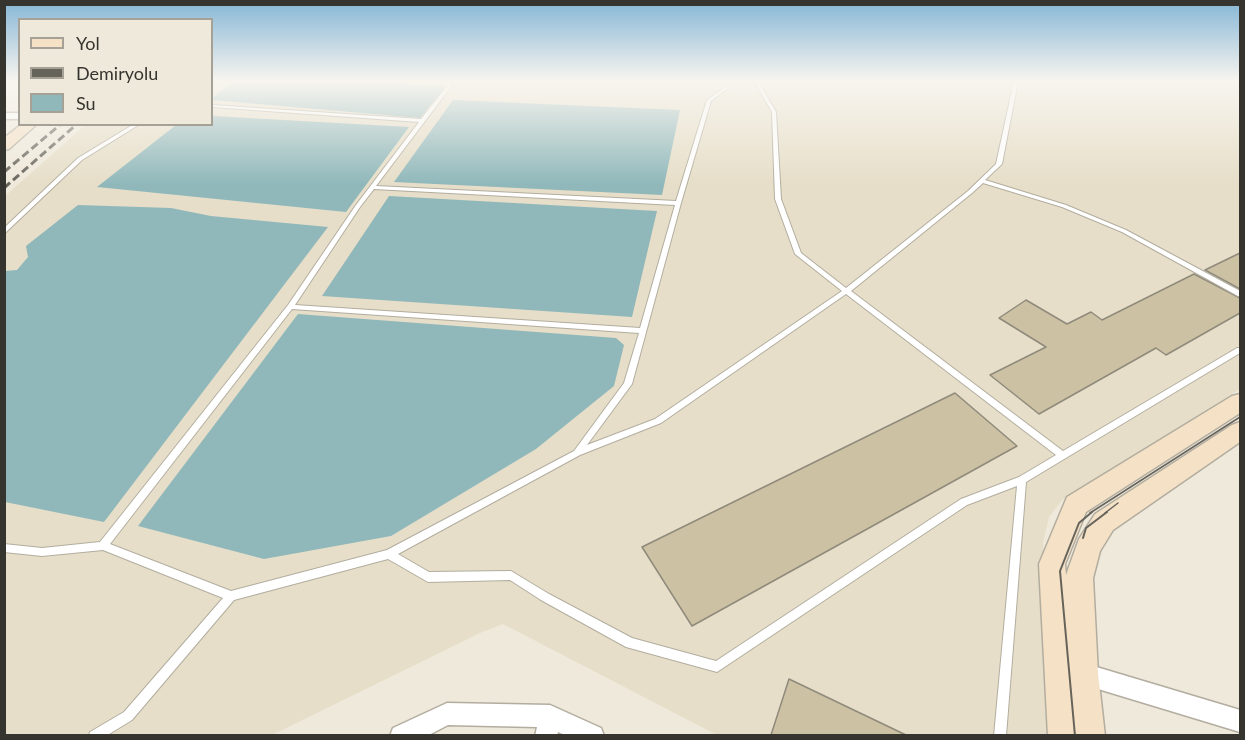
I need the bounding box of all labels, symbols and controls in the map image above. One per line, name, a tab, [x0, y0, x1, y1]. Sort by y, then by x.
legend	[18, 18, 213, 126]
text: Yol	[76, 32, 100, 54]
text: Demiryolu	[76, 62, 158, 84]
text: Su	[76, 92, 96, 114]

